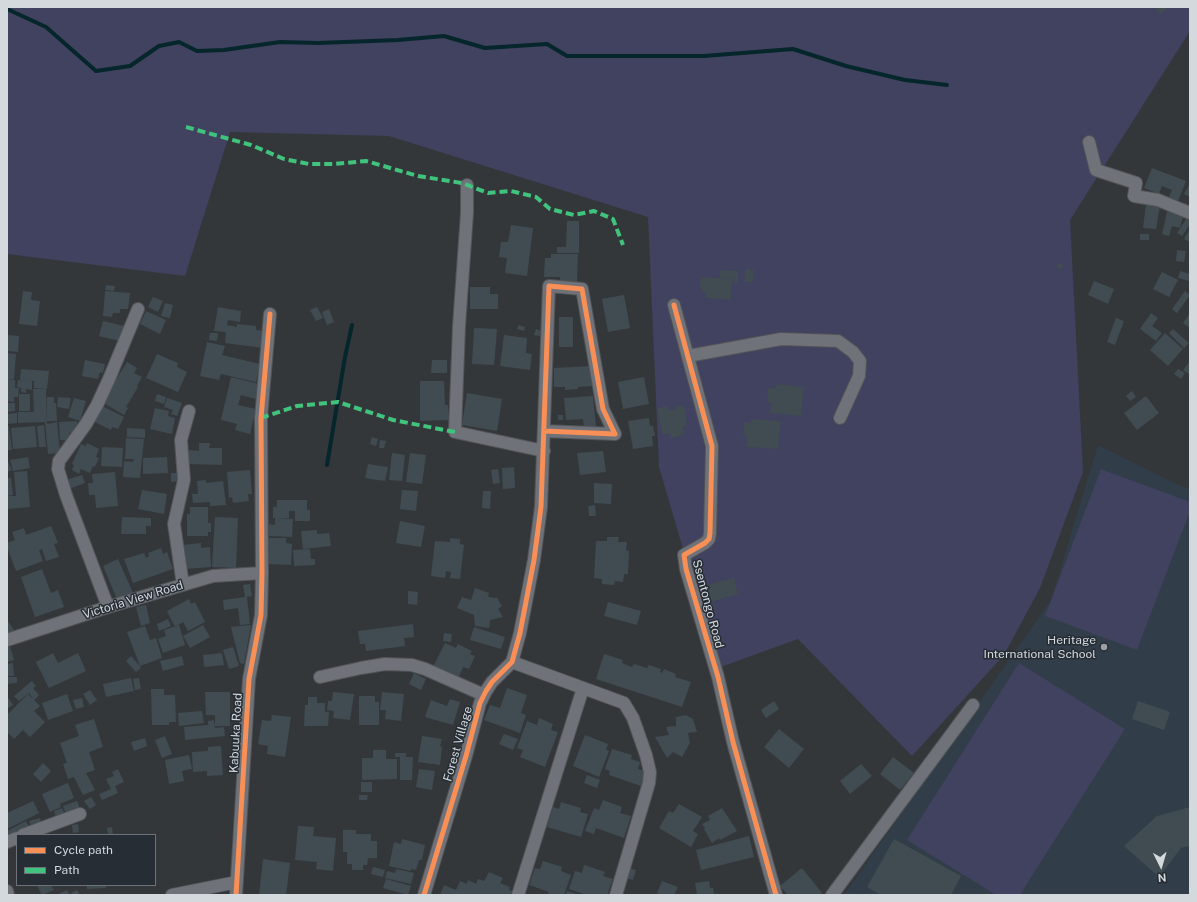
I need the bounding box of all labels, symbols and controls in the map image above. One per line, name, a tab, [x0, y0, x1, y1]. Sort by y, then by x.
street label: Ssentongo Road	[689, 558, 727, 650]
street label: Victoria View Road	[81, 578, 185, 622]
place label: Heritage International School	[984, 633, 1096, 661]
marker: Heritage International School	[1099, 642, 1109, 652]
street label: Kabuuka Road	[227, 692, 245, 774]
street label: Forest Village	[440, 705, 476, 783]
legend	[16, 834, 156, 886]
text: Cycle path	[54, 843, 113, 857]
north arrow	[1141, 846, 1181, 886]
text: Path	[54, 863, 80, 877]
text: N	[1157, 872, 1167, 884]

